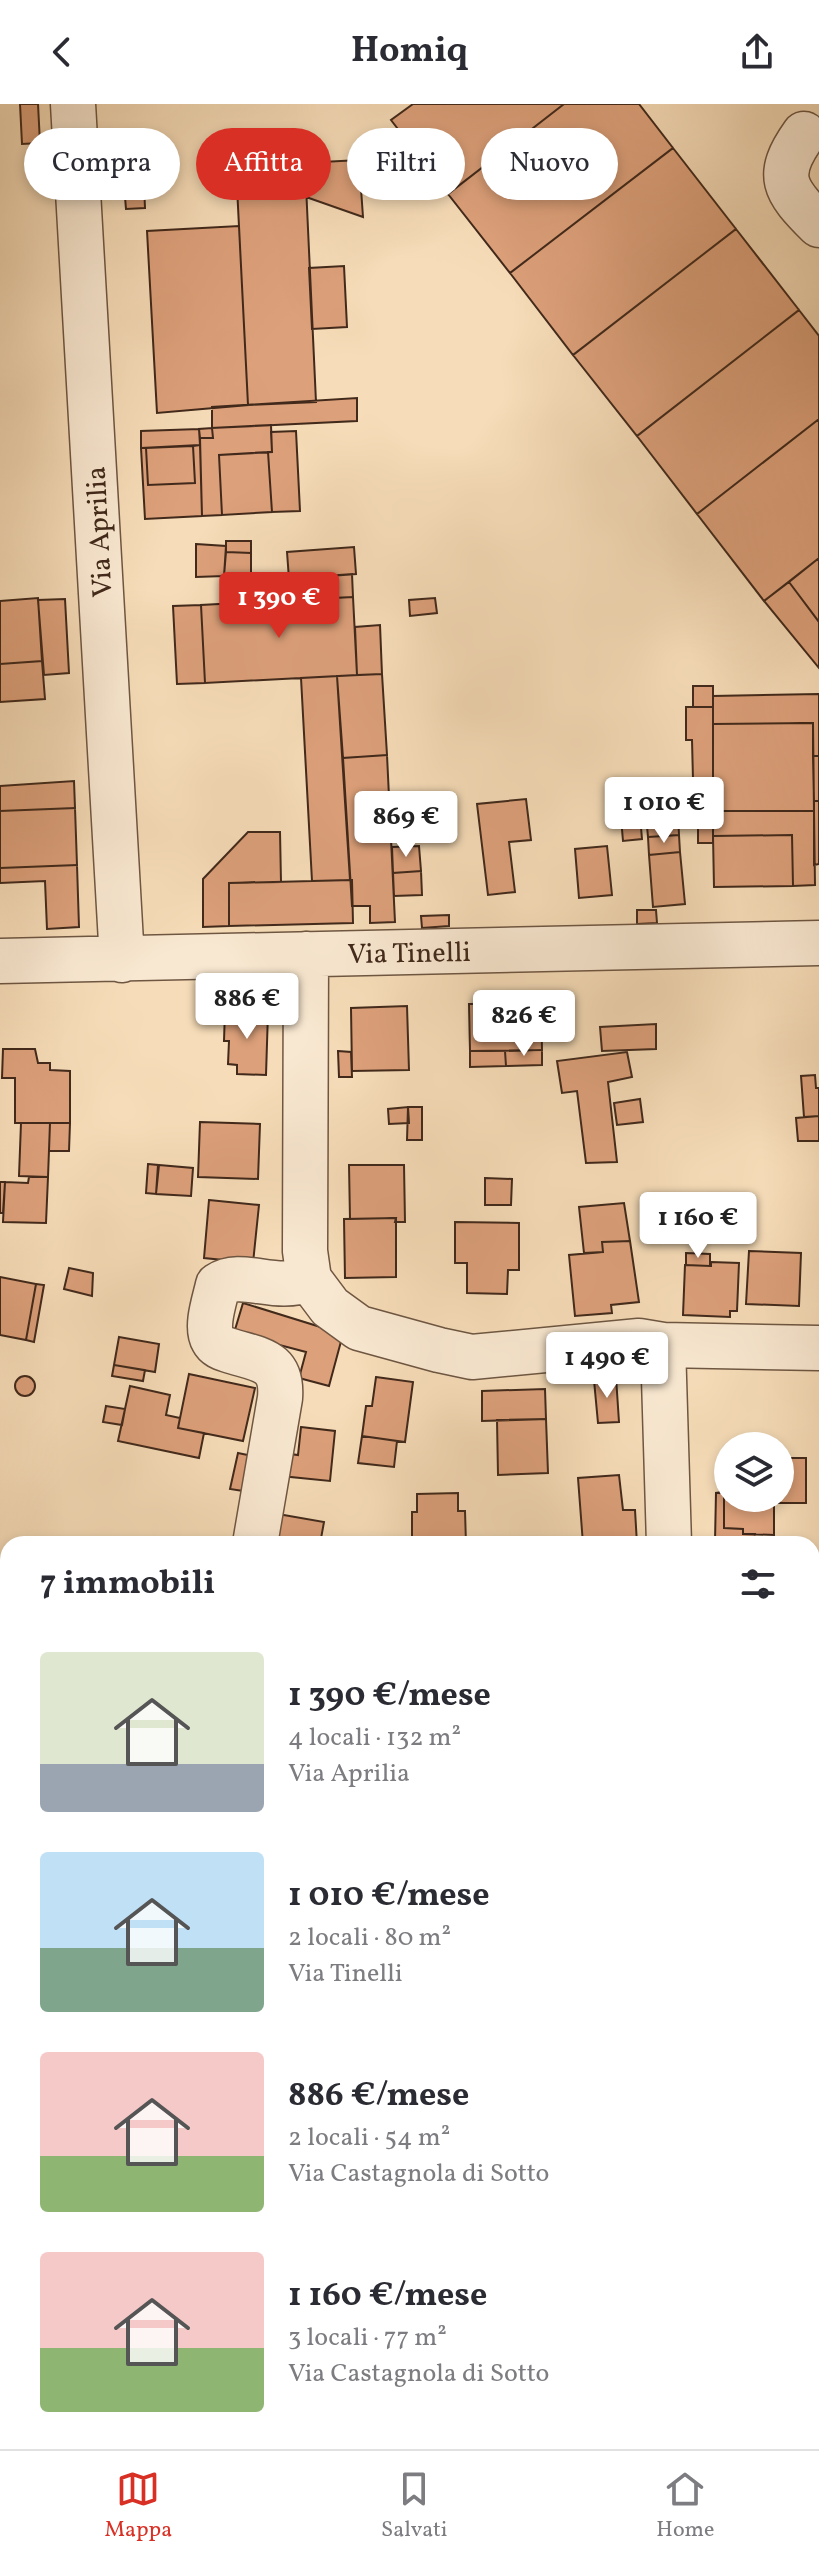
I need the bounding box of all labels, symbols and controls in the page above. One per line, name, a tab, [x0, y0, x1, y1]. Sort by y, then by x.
text: Homiq	[351, 27, 468, 77]
icon: back	[40, 30, 84, 74]
icon: share	[735, 30, 779, 74]
chip: Compra	[24, 128, 180, 200]
chip: Affitta	[196, 128, 331, 200]
chip: Filtri	[347, 128, 465, 200]
chip: Nuovo	[481, 128, 618, 200]
street label: Via Aprilia	[78, 465, 123, 598]
pin: 1 390 €	[205, 572, 353, 640]
text: 1 390 €	[237, 580, 321, 616]
pin: 1 010 €	[590, 777, 738, 845]
text: 1 010 €	[623, 785, 705, 821]
pin: 869 €	[350, 791, 462, 859]
text: 869 €	[372, 799, 440, 835]
street label: Via Tinelli	[347, 934, 471, 975]
pin: 886 €	[191, 973, 303, 1041]
text: 886 €	[214, 981, 280, 1017]
pin: 826 €	[468, 990, 580, 1058]
text: 826 €	[491, 998, 557, 1034]
pin: 1 160 €	[624, 1192, 772, 1260]
text: 1 160 €	[658, 1200, 738, 1236]
pin: 1 490 €	[533, 1332, 681, 1400]
text: 1 490 €	[564, 1340, 650, 1376]
map controls	[714, 1432, 794, 1512]
button: layers	[714, 1432, 794, 1512]
text: 7 immobili	[40, 1561, 215, 1608]
icon: filters	[736, 1562, 780, 1606]
text: 1 390 €/mese	[288, 1673, 491, 1720]
icon: home	[104, 1684, 200, 1780]
text: 4 locali · 132 m²	[288, 1720, 461, 1756]
text: Via Aprilia	[288, 1756, 410, 1792]
text: 1 010 €/mese	[288, 1873, 490, 1920]
icon: home	[104, 1884, 200, 1980]
text: 2 locali · 80 m²	[288, 1920, 451, 1956]
text: Via Tinelli	[288, 1956, 403, 1992]
text: 886 €/mese	[288, 2073, 469, 2120]
icon: home	[104, 2084, 200, 2180]
text: 2 locali · 54 m²	[288, 2120, 450, 2156]
text: Via Castagnola di Sotto	[288, 2156, 549, 2192]
text: 1 160 €/mese	[288, 2273, 487, 2320]
icon: home	[104, 2284, 200, 2380]
text: 3 locali · 77 m²	[288, 2320, 447, 2356]
text: Via Castagnola di Sotto	[288, 2356, 549, 2392]
tab: Mappa	[104, 2467, 172, 2546]
tab: Salvati	[381, 2467, 447, 2546]
tab: Home	[656, 2467, 715, 2546]

